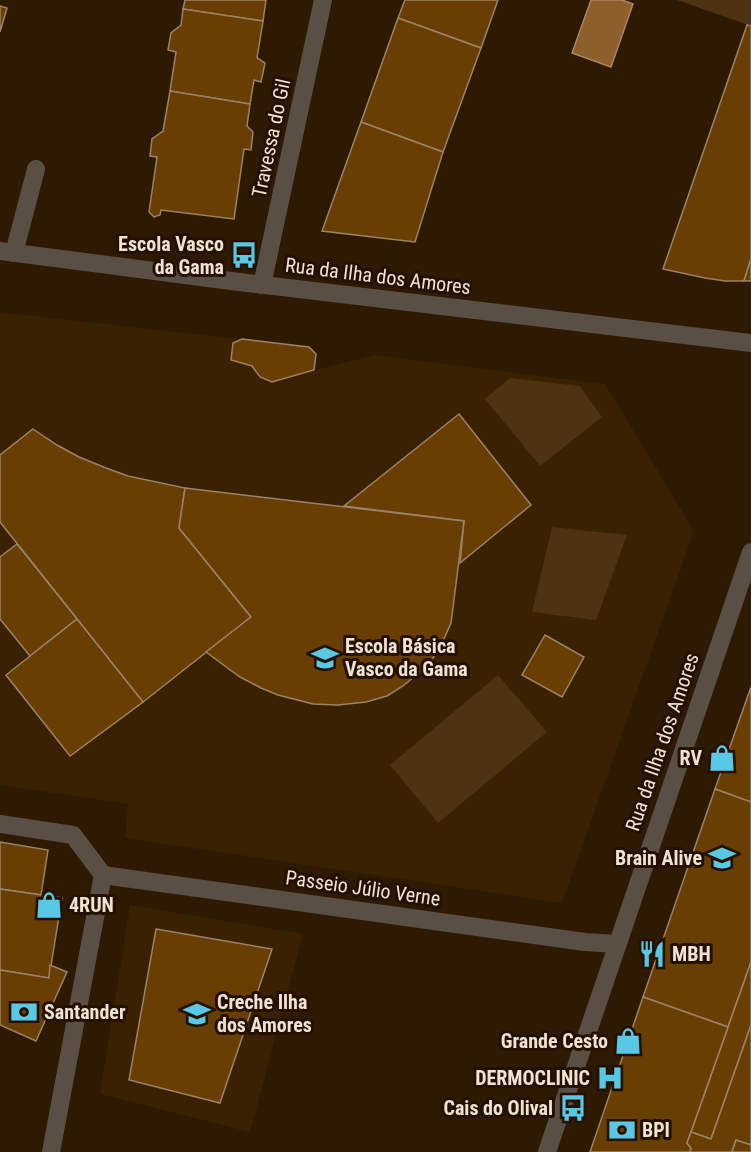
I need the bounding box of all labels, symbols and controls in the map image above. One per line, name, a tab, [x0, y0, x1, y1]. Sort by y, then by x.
street label: Travessa do Gil	[247, 77, 295, 199]
place label: Escola Vasco da Gama	[118, 232, 224, 279]
bus stop icon: Escola Vasco da Gama	[229, 240, 259, 270]
street label: Rua da Ilha dos Amores	[284, 253, 472, 299]
place label: Escola Básica Vasco da Gama	[345, 634, 468, 681]
school or university icon: Escola Básica Vasco da Gama	[310, 643, 340, 673]
street label: Rua da Ilha dos Amores	[620, 650, 704, 834]
shop icon: RV	[707, 743, 737, 773]
place label: RV	[680, 746, 702, 770]
school or university icon: Brain Alive	[707, 843, 737, 873]
place label: Brain Alive	[615, 846, 702, 870]
street label: Passeio Júlio Verne	[284, 865, 442, 911]
shop icon: 4RUN	[34, 890, 64, 920]
place label: 4RUN	[69, 893, 114, 917]
restaurant icon: MBH	[637, 939, 667, 969]
place label: MBH	[672, 942, 711, 966]
place label: Creche Ilha dos Amores	[217, 990, 312, 1037]
bank icon: Santander	[9, 997, 39, 1027]
school or university icon: Creche Ilha dos Amores	[182, 999, 212, 1029]
place label: Santander	[44, 1000, 126, 1024]
shop icon: Grande Cesto	[613, 1026, 643, 1056]
place label: Grande Cesto	[501, 1029, 608, 1053]
hospital icon: DERMOCLINIC	[595, 1063, 625, 1093]
place label: DERMOCLINIC	[475, 1066, 590, 1090]
bus stop icon: Cais do Olival	[558, 1093, 588, 1123]
place label: Cais do Olival	[444, 1096, 553, 1120]
bank icon: BPI	[607, 1115, 637, 1145]
place label: BPI	[642, 1118, 670, 1142]

